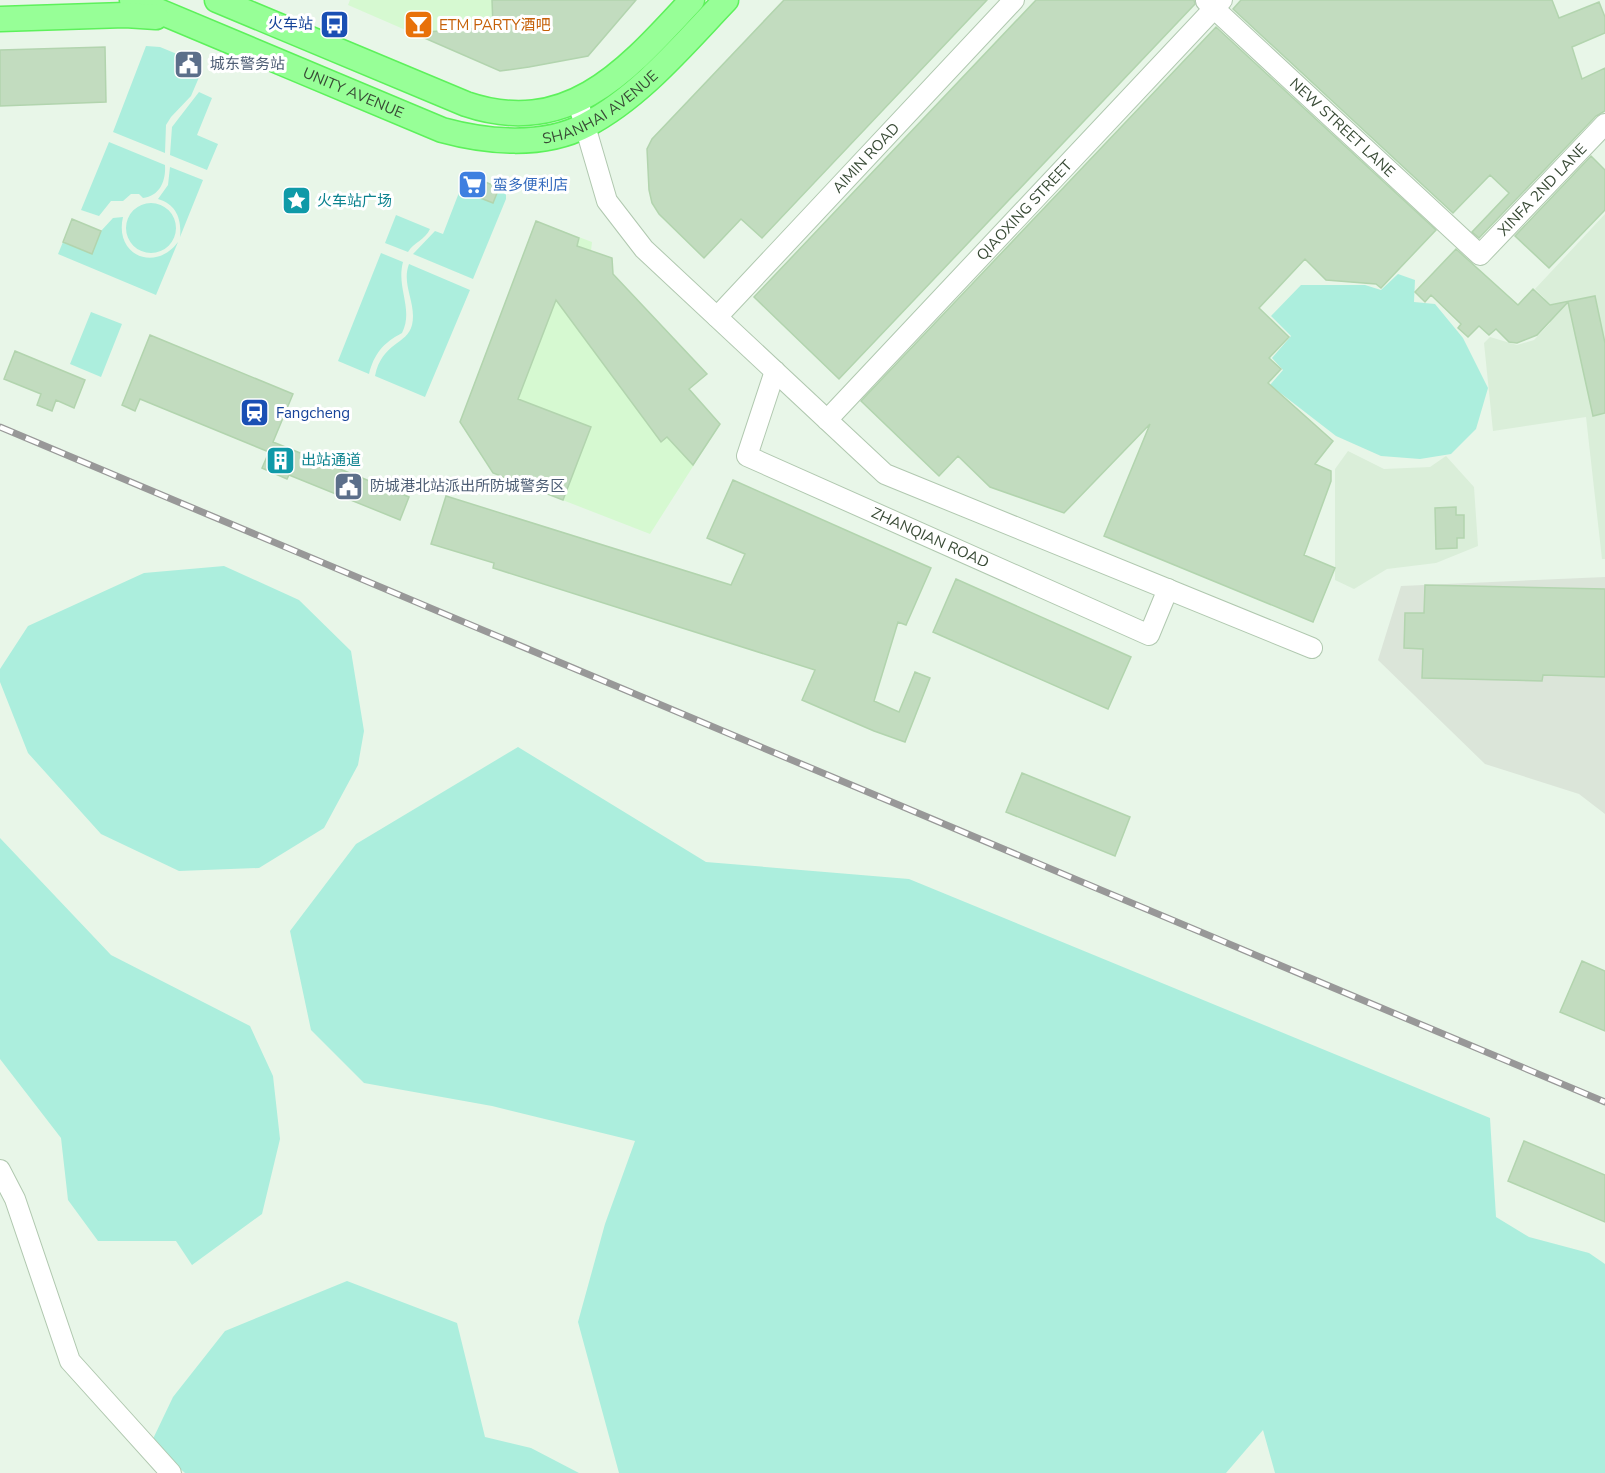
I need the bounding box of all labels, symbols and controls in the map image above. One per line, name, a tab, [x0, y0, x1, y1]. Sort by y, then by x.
bus stop icon: 火车站	[318, 8, 350, 40]
bar icon: ETM PARTY酒吧	[402, 9, 434, 41]
place label: 火车站	[268, 14, 313, 34]
place label: ETM PARTY酒吧	[439, 15, 550, 35]
public building icon: 城东警务站	[173, 48, 205, 80]
place label: 城东警务站	[210, 54, 285, 74]
street label: UNITY AVENUE	[300, 63, 407, 123]
street label: SHANHAI AVENUE	[541, 66, 662, 149]
street label: NEW STREET LANE	[1285, 74, 1399, 181]
street label: AIMIN ROAD	[828, 118, 904, 198]
street label: XINFA 2ND LANE	[1494, 139, 1591, 240]
street label: QIAOXING STREET	[972, 156, 1077, 265]
supermarket icon: 蛮多便利店	[456, 169, 488, 201]
place label: 蛮多便利店	[493, 175, 568, 195]
place icon: 火车站广场	[280, 185, 312, 217]
place label: 火车站广场	[317, 191, 392, 211]
station icon: Fangcheng	[239, 397, 271, 429]
place label: Fangcheng	[276, 403, 350, 423]
building icon: 出站通道	[264, 444, 296, 476]
place label: 出站通道	[301, 450, 361, 470]
public building icon: 防城港北站派出所防城警务区	[333, 470, 365, 502]
place label: 防城港北站派出所防城警务区	[370, 476, 565, 496]
street label: ZHANQIAN ROAD	[868, 503, 992, 573]

